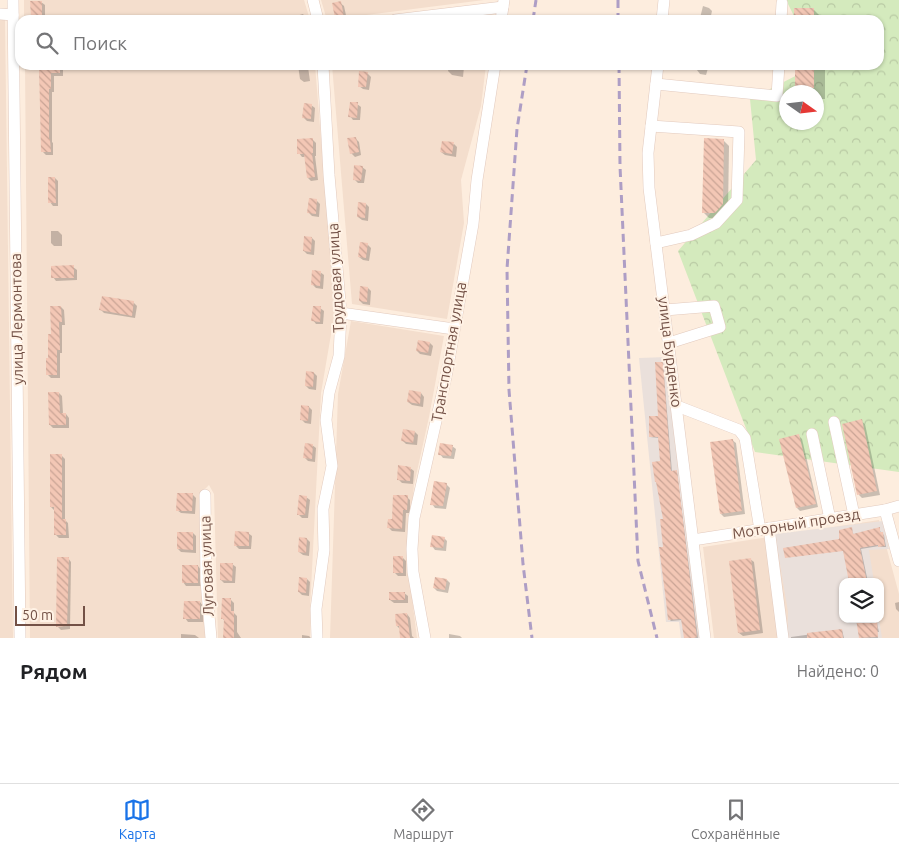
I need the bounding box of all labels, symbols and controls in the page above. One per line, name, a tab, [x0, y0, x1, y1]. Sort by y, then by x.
search box	[15, 15, 884, 70]
icon: search	[33, 29, 61, 57]
text: Поиск	[73, 32, 127, 54]
north arrow	[779, 85, 824, 130]
street label: Трудовая улица	[324, 223, 347, 333]
street label: улица Лермонтова	[7, 253, 26, 385]
street label: Транспортная улица	[428, 281, 469, 423]
street label: улица Бурденко	[655, 295, 686, 408]
street label: Моторный проезд	[731, 505, 861, 542]
street label: Луговая улица	[196, 515, 217, 617]
map controls	[839, 578, 884, 623]
button: layers	[839, 578, 884, 623]
scale bar	[15, 603, 85, 626]
text: 50 m	[22, 607, 53, 623]
text: Рядом	[20, 659, 88, 683]
text: Найдено: 0	[797, 662, 879, 680]
tab: Карта	[119, 796, 156, 842]
tab: Маршрут	[393, 796, 454, 842]
tab: Сохранённые	[691, 796, 780, 842]

